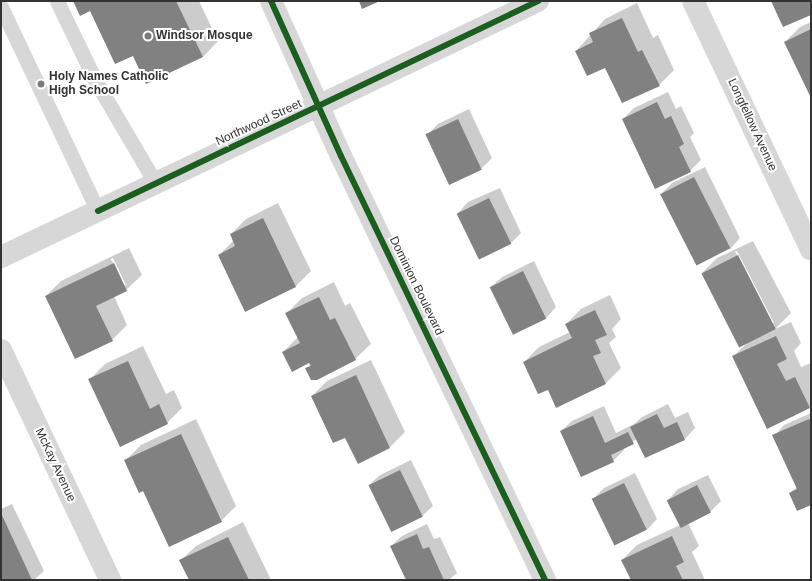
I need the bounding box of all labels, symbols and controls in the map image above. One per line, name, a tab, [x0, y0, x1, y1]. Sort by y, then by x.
place label: Windsor Mosque	[156, 29, 253, 43]
marker: Windsor Mosque	[143, 31, 153, 41]
place label: Holy Names Catholic High School	[49, 70, 168, 98]
street label: Longfellow Avenue	[724, 76, 780, 174]
marker: Holy Names Catholic High School	[36, 79, 46, 89]
street label: Northwood Street	[214, 97, 304, 149]
street label: Dominion Boulevard	[386, 234, 446, 338]
street label: McKay Avenue	[31, 425, 79, 505]

